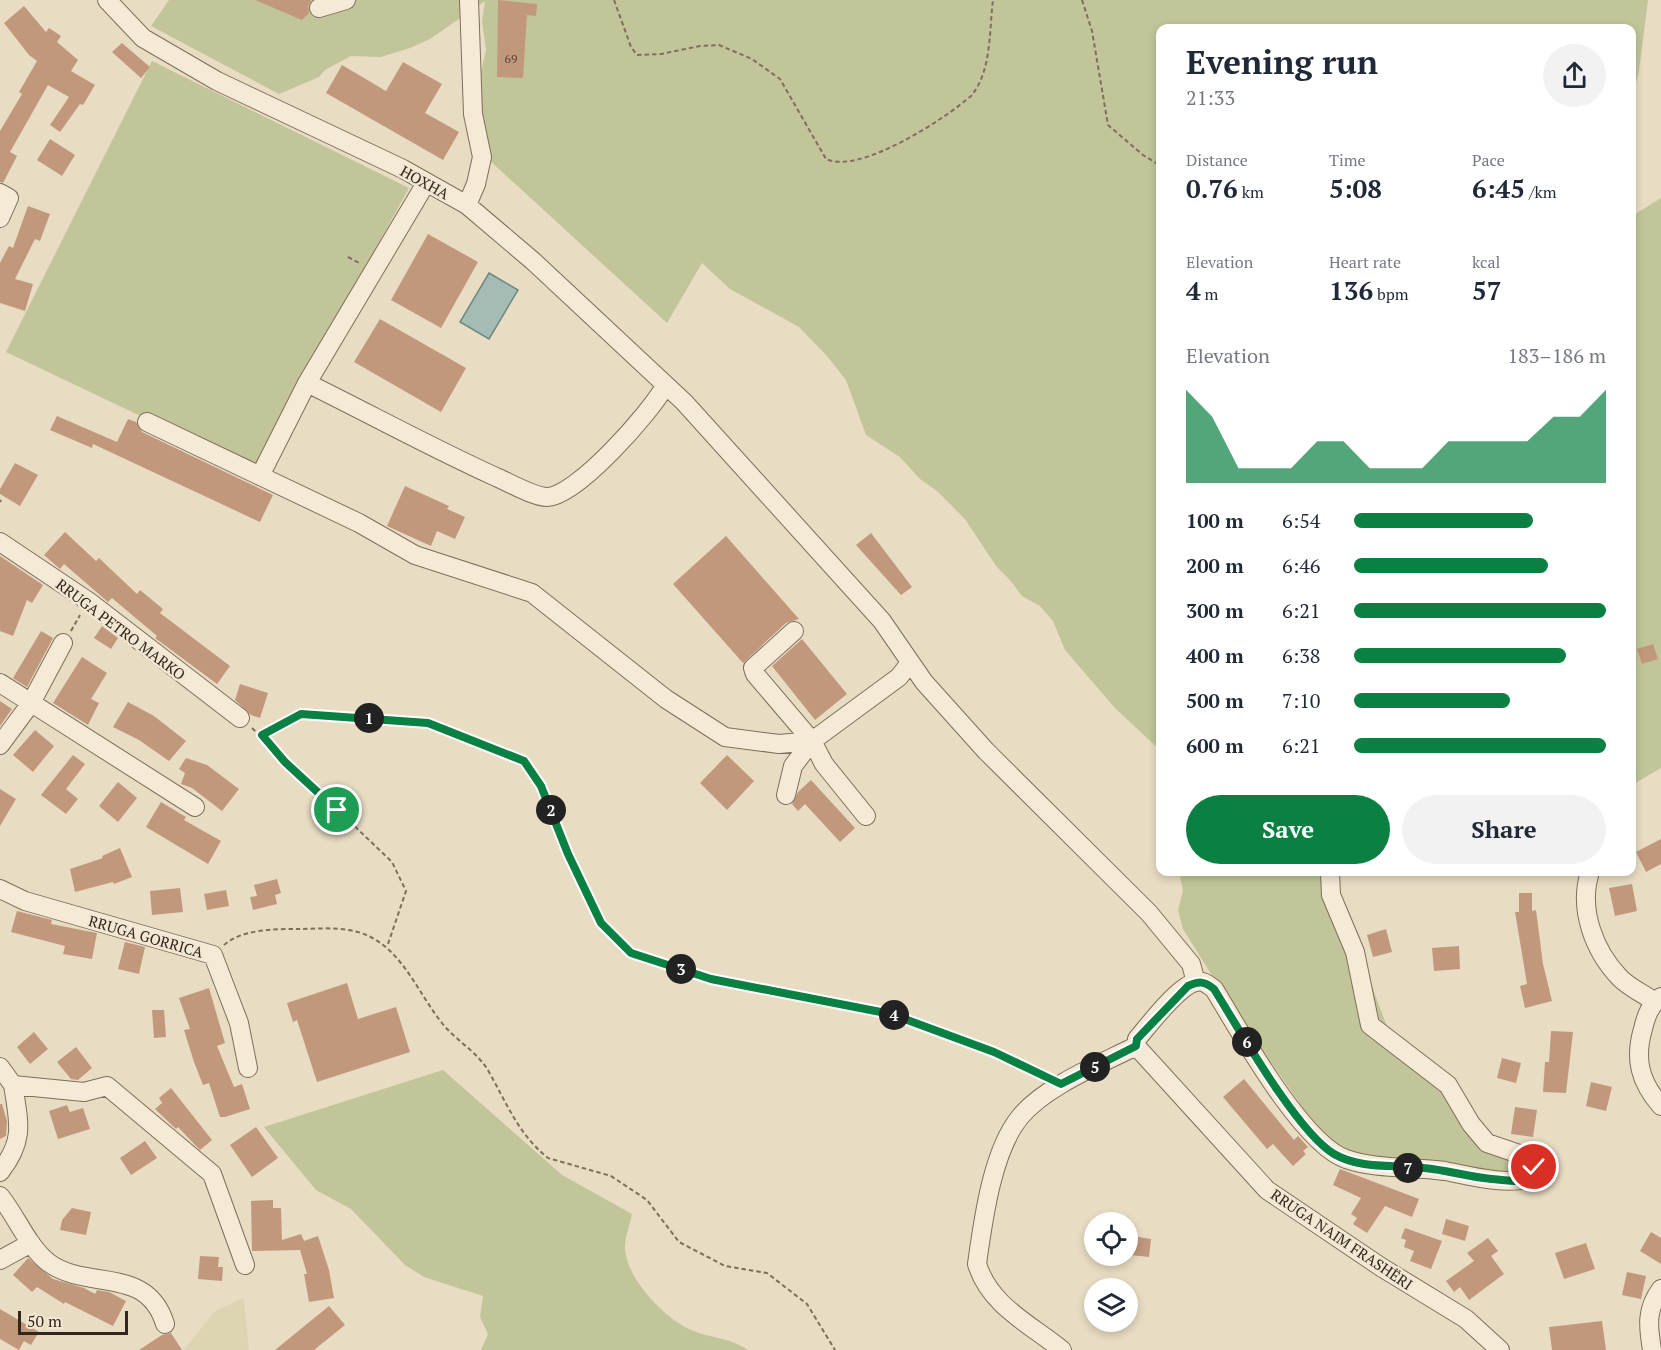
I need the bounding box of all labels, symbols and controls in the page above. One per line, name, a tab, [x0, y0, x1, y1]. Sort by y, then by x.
text: Evening run	[1186, 40, 1378, 83]
button: share	[1543, 44, 1606, 107]
house number: 69	[505, 51, 517, 66]
text: 21:33	[1186, 84, 1235, 111]
text: Distance	[1186, 149, 1248, 171]
text: Time	[1329, 149, 1366, 171]
text: Pace	[1472, 149, 1505, 171]
street label: HOXHA	[397, 160, 454, 204]
text: 0.76	[1186, 171, 1238, 205]
text: 5:08	[1329, 171, 1382, 205]
text: 6:45	[1472, 171, 1525, 205]
text: km	[1238, 181, 1264, 203]
text: /km	[1525, 181, 1556, 203]
text: Elevation	[1186, 251, 1253, 273]
text: Heart rate	[1329, 251, 1401, 273]
text: kcal	[1472, 251, 1500, 273]
text: 4	[1186, 273, 1201, 307]
text: 136	[1329, 273, 1373, 307]
text: 57	[1472, 273, 1501, 307]
text: m	[1201, 283, 1218, 305]
text: bpm	[1373, 283, 1409, 305]
text: Elevation	[1186, 342, 1270, 369]
text: 183–186 m	[1507, 342, 1606, 369]
text: 100 m	[1186, 507, 1244, 534]
text: 6:54	[1282, 507, 1321, 534]
text: 200 m	[1186, 552, 1244, 579]
text: 6:46	[1282, 552, 1321, 579]
street label: RRUGA PETRO MARKO	[52, 574, 190, 684]
text: 300 m	[1186, 597, 1244, 624]
text: 6:21	[1282, 597, 1321, 624]
text: 400 m	[1186, 642, 1244, 669]
text: 6:38	[1282, 642, 1321, 669]
text: 500 m	[1186, 687, 1244, 714]
text: 7:10	[1282, 687, 1321, 714]
pin: 1	[354, 703, 384, 733]
text: 1	[364, 707, 374, 729]
text: 600 m	[1186, 732, 1244, 759]
text: 6:21	[1282, 732, 1321, 759]
pin	[311, 784, 362, 835]
icon: arrive	[320, 793, 353, 826]
pin: 2	[536, 795, 566, 825]
button: Save	[1186, 795, 1390, 864]
button: Share	[1402, 795, 1606, 864]
text: 2	[546, 799, 556, 821]
street label: RRUGA GORRICA	[86, 910, 206, 962]
pin: 3	[666, 954, 696, 984]
text: 3	[676, 958, 686, 980]
pin: 4	[879, 1000, 909, 1030]
text: 4	[889, 1004, 899, 1026]
pin: 6	[1232, 1027, 1262, 1057]
text: 6	[1242, 1031, 1252, 1053]
pin: 5	[1080, 1052, 1110, 1082]
text: 5	[1090, 1056, 1100, 1078]
pin	[1508, 1141, 1559, 1192]
icon: check	[1517, 1150, 1550, 1183]
pin: 7	[1393, 1153, 1423, 1183]
text: 7	[1403, 1157, 1413, 1179]
street label: RRUGA NAIM FRASHËRI	[1267, 1184, 1417, 1294]
map controls	[1084, 1212, 1138, 1332]
button: locate	[1084, 1212, 1138, 1266]
button: layers	[1084, 1278, 1138, 1332]
scale bar	[18, 1308, 128, 1336]
text: 50 m	[27, 1310, 62, 1332]

